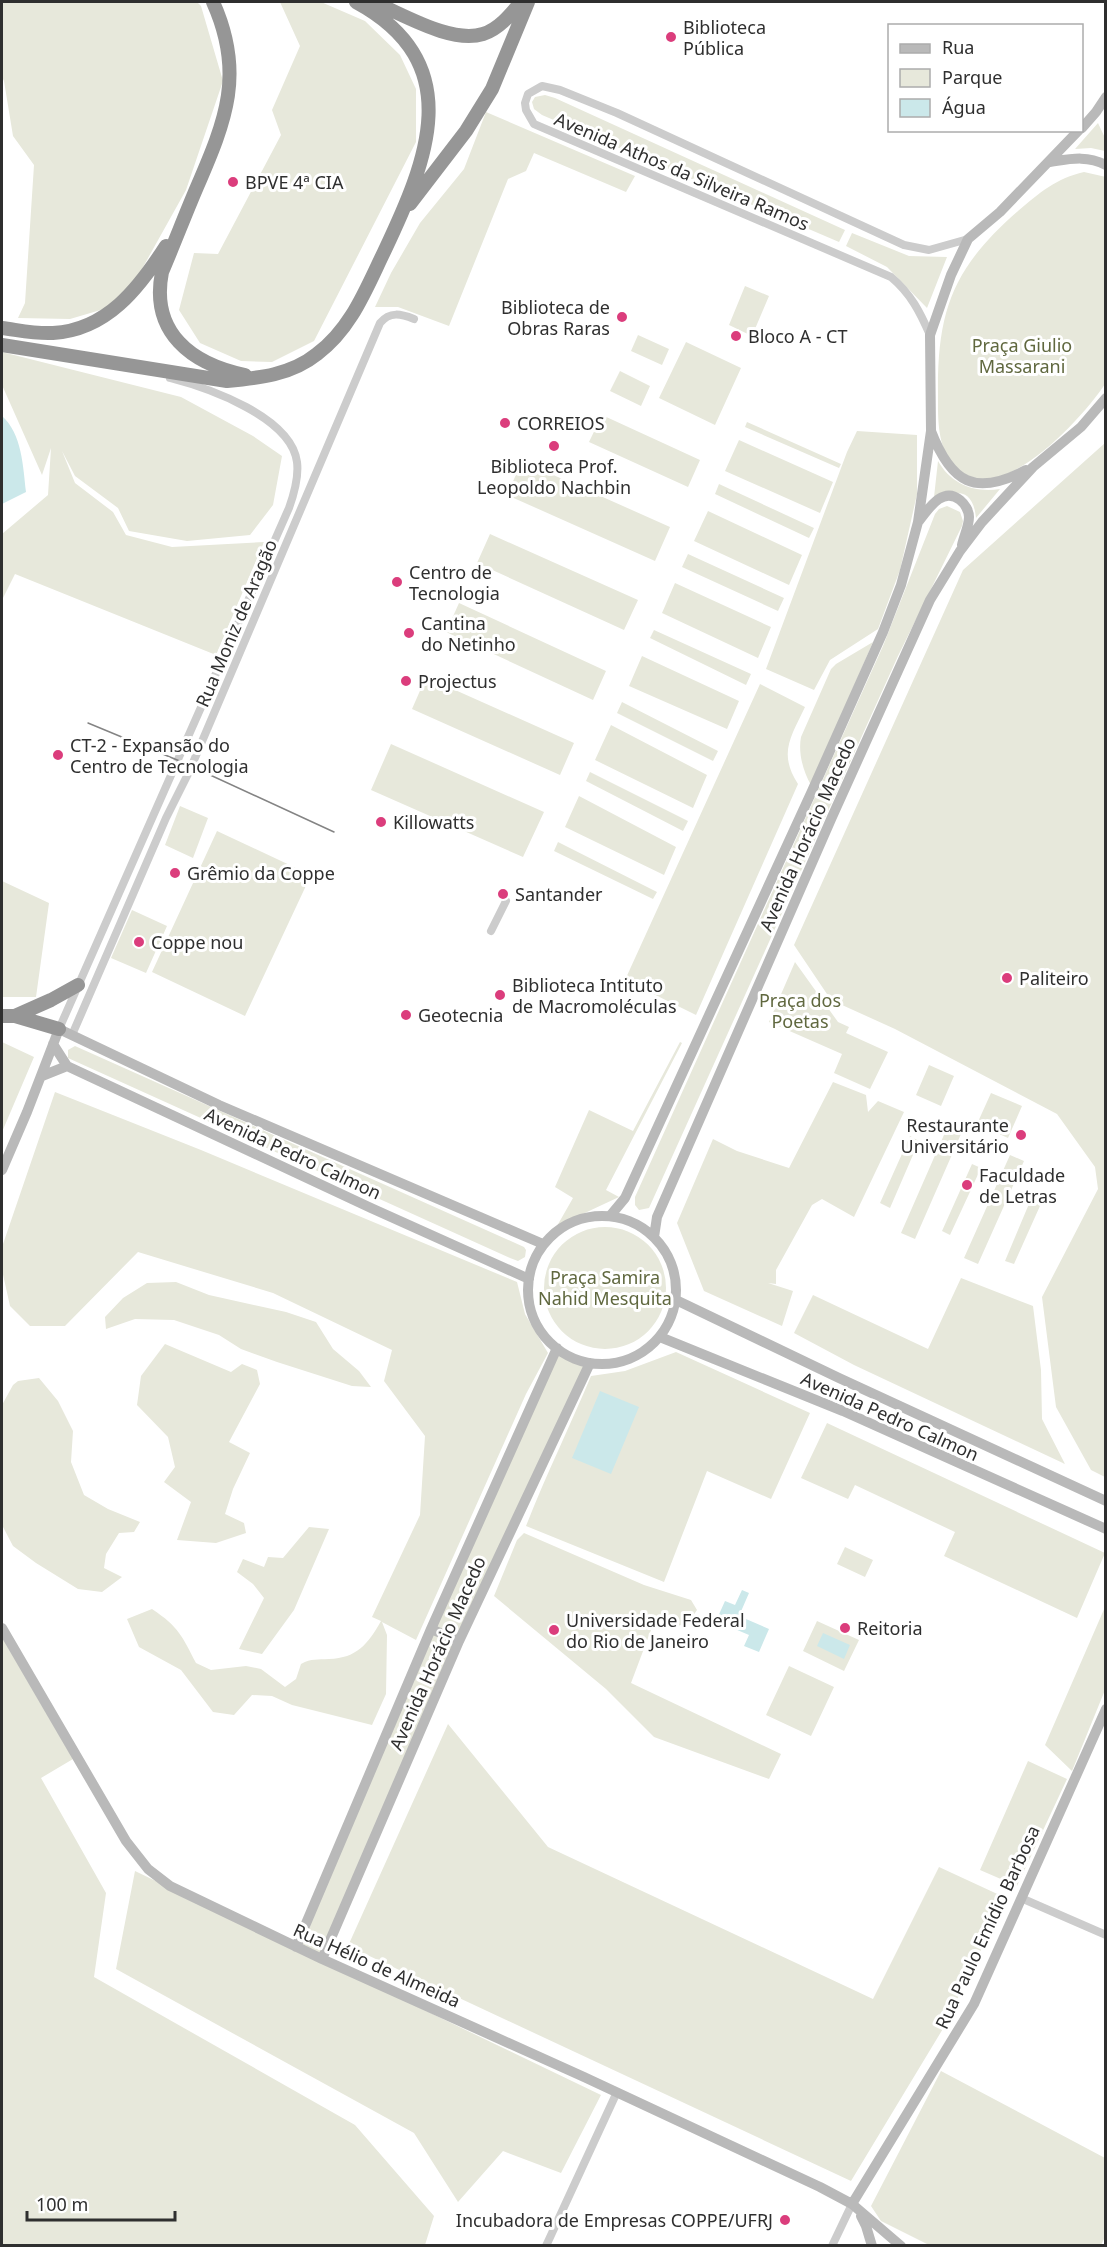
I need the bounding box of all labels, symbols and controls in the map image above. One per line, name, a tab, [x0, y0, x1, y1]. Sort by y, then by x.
place label: Biblioteca Pública	[683, 15, 766, 60]
legend	[888, 24, 1083, 132]
marker: Biblioteca Pública	[664, 30, 678, 44]
text: Rua	[942, 35, 974, 59]
text: Parque	[942, 65, 1002, 89]
text: Água	[942, 95, 986, 119]
street label: Avenida Athos da Silveira Ramos	[551, 106, 813, 236]
place label: BPVE 4ª CIA	[245, 170, 344, 194]
marker: BPVE 4ª CIA	[226, 175, 240, 189]
place label: Biblioteca de Obras Raras	[501, 295, 610, 340]
marker: Biblioteca de Obras Raras	[615, 310, 629, 324]
place label: Bloco A - CT	[748, 324, 848, 348]
marker: Bloco A - CT	[729, 329, 743, 343]
park label: Praça Giulio Massarani	[972, 333, 1072, 378]
place label: CORREIOS	[517, 411, 605, 435]
marker: CORREIOS	[498, 416, 512, 430]
marker: Biblioteca Prof. Leopoldo Nachbin	[547, 439, 561, 453]
place label: Biblioteca Prof. Leopoldo Nachbin	[477, 454, 631, 499]
street label: Rua Moniz de Aragão	[190, 536, 282, 710]
place label: Centro de Tecnologia	[409, 560, 500, 605]
marker: Centro de Tecnologia	[390, 575, 404, 589]
place label: Cantina do Netinho	[421, 611, 516, 656]
marker: Cantina do Netinho	[402, 626, 416, 640]
place label: Projectus	[418, 669, 497, 693]
marker: Projectus	[399, 674, 413, 688]
place label: CT-2 - Expansão do Centro de Tecnologia	[70, 733, 249, 778]
street label: Avenida Horácio Macedo	[753, 733, 861, 935]
marker: CT-2 - Expansão do Centro de Tecnologia	[51, 748, 65, 762]
place label: Killowatts	[393, 810, 474, 834]
marker: Killowatts	[374, 815, 388, 829]
place label: Grêmio da Coppe	[187, 861, 335, 885]
marker: Grêmio da Coppe	[168, 866, 182, 880]
place label: Santander	[515, 882, 603, 906]
marker: Santander	[496, 887, 510, 901]
place label: Coppe nou	[151, 930, 243, 954]
marker: Coppe nou	[132, 935, 146, 949]
place label: Paliteiro	[1019, 966, 1089, 990]
marker: Paliteiro	[1000, 971, 1014, 985]
place label: Biblioteca Intituto de Macromoléculas	[512, 973, 677, 1018]
marker: Biblioteca Intituto de Macromoléculas	[493, 988, 507, 1002]
park label: Praça dos Poetas	[759, 988, 841, 1033]
place label: Geotecnia	[418, 1003, 503, 1027]
marker: Geotecnia	[399, 1008, 413, 1022]
street label: Avenida Pedro Calmon	[201, 1102, 385, 1204]
place label: Restaurante Universitário	[901, 1113, 1009, 1158]
marker: Restaurante Universitário	[1014, 1128, 1028, 1142]
place label: Faculdade de Letras	[979, 1163, 1065, 1208]
marker: Faculdade de Letras	[960, 1178, 974, 1192]
park label: Praça Samira Nahid Mesquita	[538, 1265, 672, 1310]
street label: Avenida Pedro Calmon	[797, 1366, 983, 1466]
street label: Avenida Horácio Macedo	[383, 1552, 491, 1754]
place label: Universidade Federal do Rio de Janeiro	[566, 1608, 745, 1653]
place label: Reitoria	[857, 1616, 923, 1640]
marker: Reitoria	[838, 1621, 852, 1635]
marker: Universidade Federal do Rio de Janeiro	[547, 1623, 561, 1637]
street label: Rua Paulo Emídio Barbosa	[929, 1821, 1045, 2033]
street label: Rua Hélio de Almeida	[290, 1917, 464, 2013]
scale bar	[27, 2184, 176, 2222]
text: 100 m	[36, 2192, 88, 2216]
place label: Incubadora de Empresas COPPE/UFRJ	[456, 2208, 773, 2232]
marker: Incubadora de Empresas COPPE/UFRJ	[778, 2213, 792, 2227]

